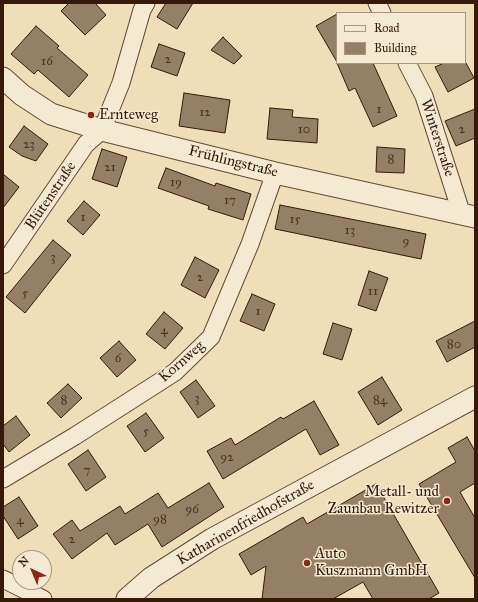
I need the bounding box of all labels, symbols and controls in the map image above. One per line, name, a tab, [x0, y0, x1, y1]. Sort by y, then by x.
legend	[336, 12, 466, 64]
text: Road	[374, 21, 400, 35]
text: Building	[374, 41, 416, 55]
house number: 2	[165, 52, 171, 68]
house number: 16	[41, 54, 53, 70]
street label: Winterstraße	[416, 97, 458, 179]
house number: 1	[376, 102, 382, 118]
house number: 12	[199, 105, 211, 121]
place label: Ernteweg	[99, 106, 158, 124]
marker: Ernteweg	[86, 110, 96, 120]
house number: 10	[298, 122, 310, 138]
house number: 2	[459, 122, 465, 138]
house number: 23	[23, 137, 35, 153]
street label: Frühlingstraße	[186, 142, 280, 182]
house number: 8	[388, 152, 394, 168]
street label: Blütenstraße	[22, 159, 80, 233]
house number: 21	[104, 160, 116, 176]
house number: 19	[170, 175, 182, 191]
house number: 17	[224, 193, 236, 209]
house number: 1	[80, 210, 86, 226]
house number: 15	[289, 212, 301, 228]
house number: 13	[345, 223, 355, 239]
house number: 9	[403, 234, 409, 250]
house number: 3	[50, 250, 56, 266]
house number: 2	[197, 270, 203, 286]
house number: 11	[368, 284, 378, 300]
house number: 5	[22, 286, 28, 302]
house number: 1	[255, 304, 261, 320]
house number: 4	[160, 323, 168, 339]
street label: Kornweg	[155, 337, 209, 387]
house number: 80	[447, 337, 461, 353]
house number: 6	[115, 351, 121, 367]
house number: 3	[194, 391, 200, 407]
house number: 8	[61, 393, 67, 409]
house number: 84	[373, 393, 387, 409]
house number: 5	[143, 424, 149, 440]
house number: 92	[220, 450, 234, 466]
house number: 7	[84, 463, 90, 479]
street label: Katharinenfriedhofstraße	[174, 476, 318, 570]
place label: Metall- und Zaunbau Rewitzer	[328, 483, 439, 518]
marker: Metall- und Zaunbau Rewitzer	[442, 496, 452, 506]
house number: 96	[185, 502, 199, 518]
house number: 98	[153, 512, 167, 528]
house number: 4	[16, 513, 24, 529]
house number: 2	[69, 532, 75, 548]
place label: Auto Kuszmann GmbH	[315, 545, 428, 580]
north arrow	[12, 550, 52, 590]
text: N	[16, 554, 32, 570]
marker: Auto Kuszmann GmbH	[302, 558, 312, 568]

